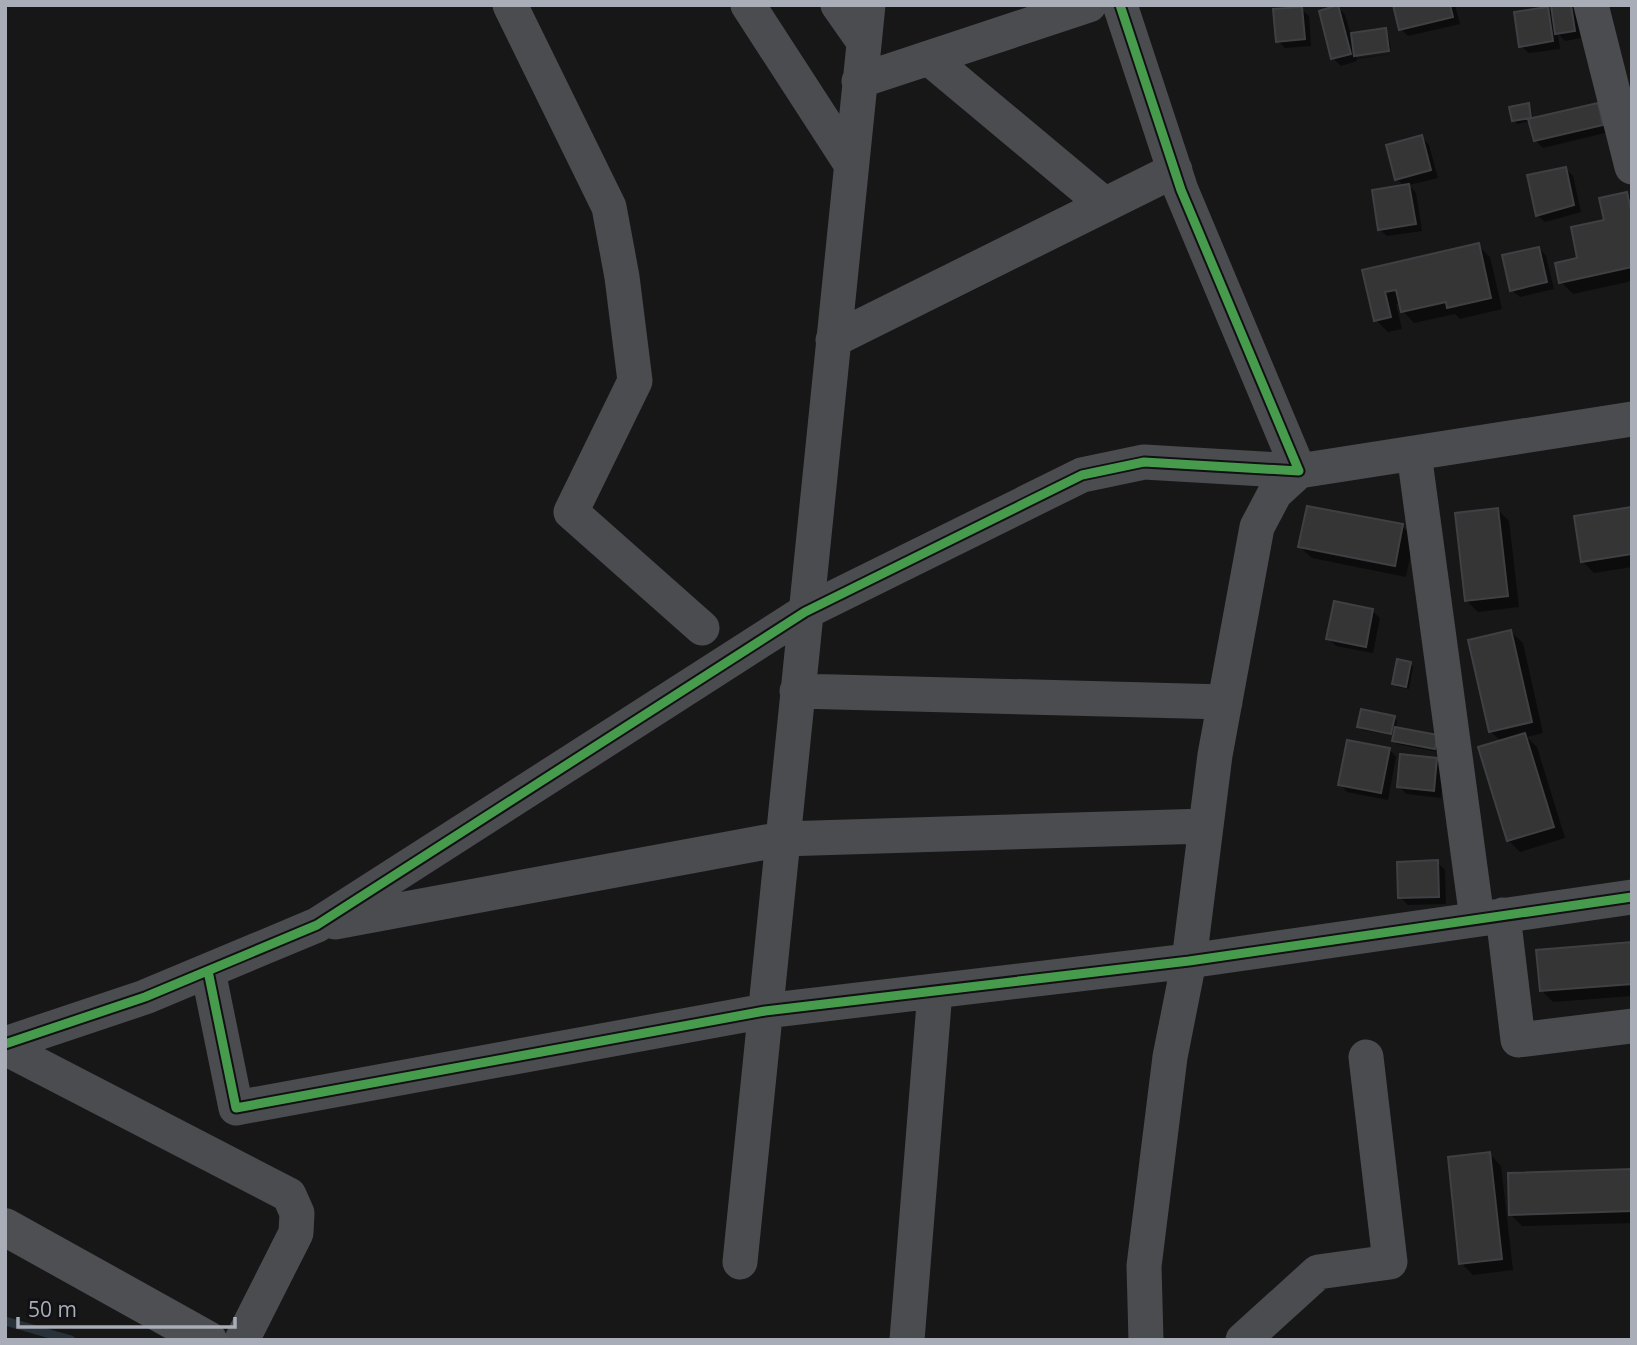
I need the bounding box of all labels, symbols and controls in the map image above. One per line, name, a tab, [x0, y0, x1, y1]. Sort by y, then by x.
scale bar	[18, 1286, 234, 1330]
text: 50 m	[28, 1295, 77, 1323]

